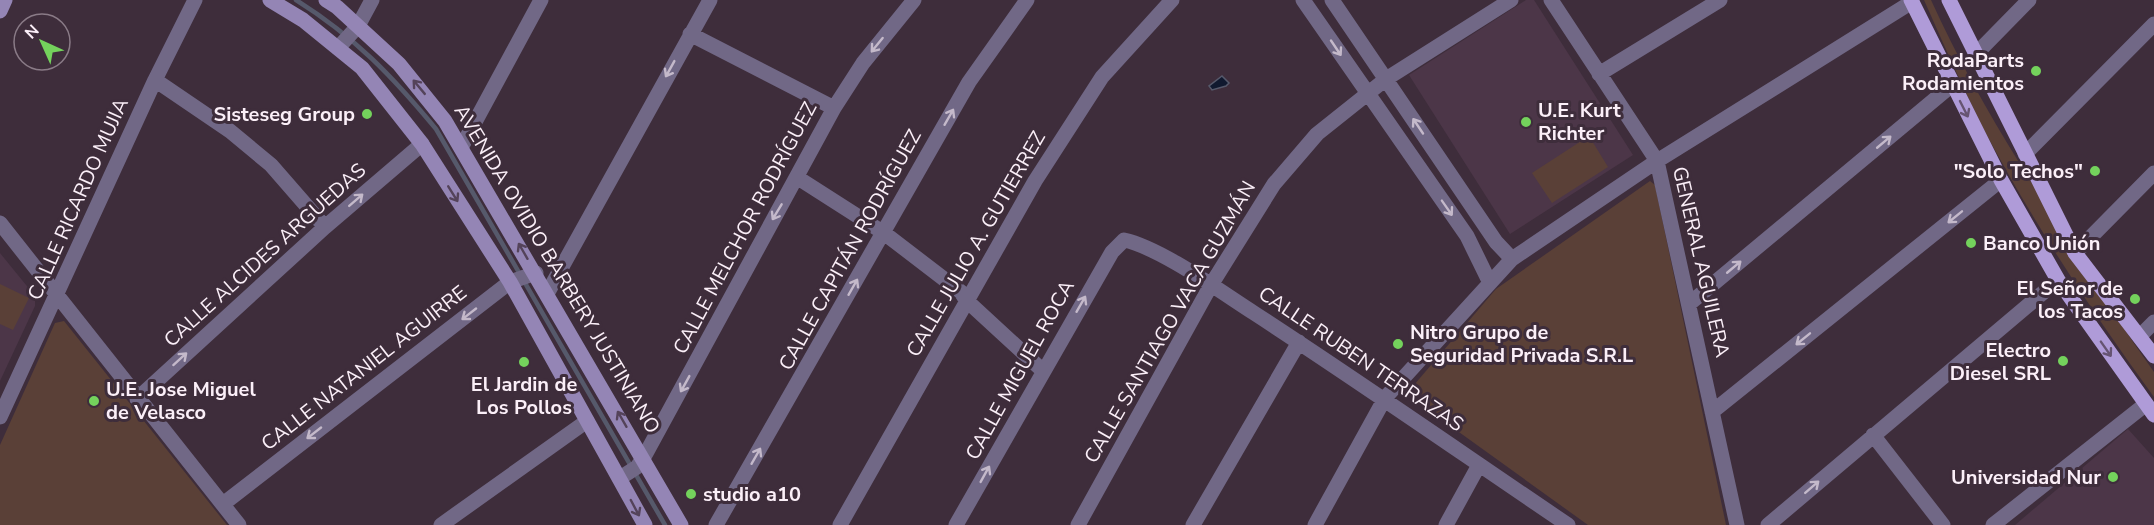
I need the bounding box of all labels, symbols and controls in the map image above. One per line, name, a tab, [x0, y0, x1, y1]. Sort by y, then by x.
north arrow	[12, 12, 72, 72]
text: N	[20, 20, 44, 44]
one-way arrow	[871, 37, 884, 53]
one-way arrow	[1330, 40, 1342, 56]
place label: RodaParts Rodamientos	[1902, 47, 2024, 97]
one-way arrow	[664, 60, 676, 77]
marker: RodaParts Rodamientos	[2029, 64, 2043, 78]
one-way arrow	[412, 80, 426, 95]
street label: CALLE RICARDO MUJIA	[21, 93, 135, 304]
street label: CALLE MELCHOR RODRÍGUEZ	[667, 97, 823, 359]
place label: U.E. Kurt Richter	[1538, 97, 1621, 147]
street label: AVENIDA OVIDIO BARBERY JUSTINIANO	[448, 100, 666, 438]
one-way arrow	[1959, 100, 1971, 118]
place label: Sisteseg Group	[214, 101, 355, 128]
marker: Sisteseg Group	[360, 107, 374, 121]
one-way arrow	[943, 109, 955, 126]
marker: U.E. Kurt Richter	[1519, 115, 1533, 129]
one-way arrow	[1412, 118, 1424, 135]
street label: CALLE CAPITÁN RODRÍGUEZ	[772, 125, 928, 375]
street label: CALLE JULIO A. GUTIERREZ	[900, 126, 1052, 362]
one-way arrow	[1875, 136, 1891, 149]
street label: CALLE ALCIDES ARGUEDAS	[158, 157, 372, 353]
place label: "Solo Techos"	[1954, 158, 2083, 185]
street label: GENERAL AGUILERA	[1666, 164, 1736, 361]
marker: "Solo Techos"	[2088, 164, 2102, 178]
street label: CALLE SANTIAGO VACA GUZMÁN	[1078, 176, 1262, 468]
one-way arrow	[447, 185, 460, 202]
one-way arrow	[348, 194, 364, 207]
one-way arrow	[1441, 200, 1453, 216]
one-way arrow	[771, 203, 783, 220]
one-way arrow	[1948, 210, 1963, 224]
place label: Banco Unión	[1983, 230, 2100, 257]
marker: Banco Unión	[1964, 236, 1978, 250]
one-way arrow	[517, 243, 529, 260]
one-way arrow	[1725, 260, 1741, 273]
street label: CALLE MIGUEL ROCA	[959, 275, 1081, 465]
place label: El Señor de los Tacos	[2017, 275, 2123, 325]
street label: CALLE NATANIEL AGUIRRE	[256, 279, 472, 457]
one-way arrow	[847, 279, 859, 296]
street label: CALLE RUBEN TERRAZAS	[1253, 280, 1469, 438]
marker: El Señor de los Tacos	[2128, 292, 2142, 306]
one-way arrow	[1075, 296, 1087, 313]
one-way arrow	[461, 308, 477, 320]
place label: Nitro Grupo de Seguridad Privada S.R.L	[1410, 319, 1633, 369]
one-way arrow	[1796, 332, 1811, 346]
marker: Nitro Grupo de Seguridad Privada S.R.L	[1391, 337, 1405, 351]
place label: Electro Diesel SRL	[1950, 337, 2051, 387]
one-way arrow	[2100, 341, 2112, 357]
one-way arrow	[173, 352, 188, 366]
marker: Electro Diesel SRL	[2056, 354, 2070, 368]
marker: El Jardin de Los Pollos	[517, 355, 531, 369]
place label: El Jardin de Los Pollos	[471, 371, 577, 421]
one-way arrow	[679, 375, 691, 392]
place label: U.E. Jose Miguel de Velasco	[106, 376, 256, 426]
marker: U.E. Jose Miguel de Velasco	[87, 394, 101, 408]
one-way arrow	[615, 411, 627, 428]
one-way arrow	[307, 427, 323, 440]
one-way arrow	[750, 448, 762, 465]
place label: Universidad Nur	[1951, 464, 2101, 491]
one-way arrow	[979, 466, 991, 483]
marker: Universidad Nur	[2106, 470, 2120, 484]
one-way arrow	[1804, 480, 1819, 494]
place label: studio a10	[703, 481, 801, 508]
marker: studio a10	[684, 487, 698, 501]
one-way arrow	[630, 498, 641, 516]

